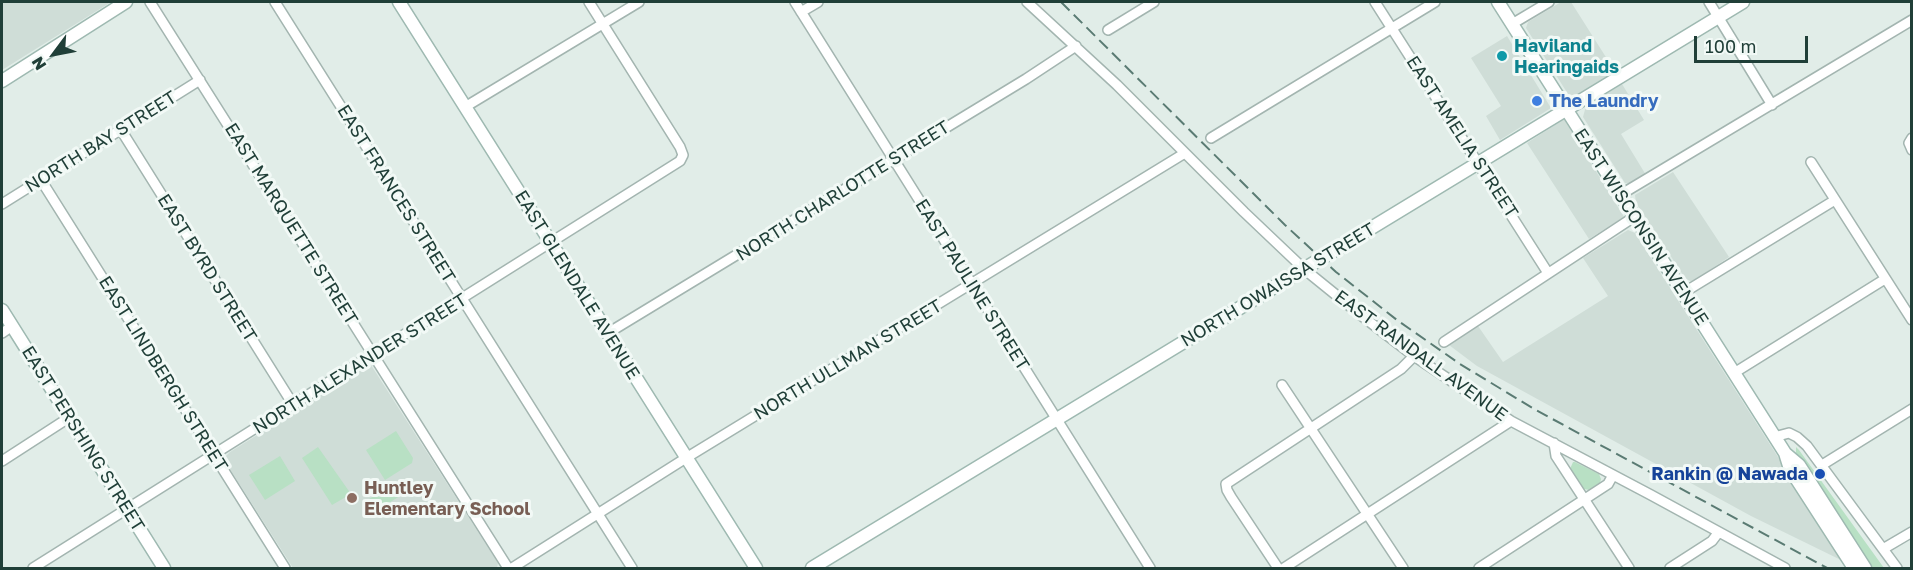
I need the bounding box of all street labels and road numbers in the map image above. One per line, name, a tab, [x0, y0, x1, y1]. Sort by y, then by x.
street label: EAST AMELIA STREET	[1402, 52, 1522, 222]
street label: NORTH BAY STREET	[21, 87, 181, 197]
street label: EAST FRANCES STREET	[332, 101, 460, 287]
street label: NORTH CHARLOTTE STREET	[732, 116, 954, 266]
street label: EAST MARQUETTE STREET	[220, 119, 362, 329]
street label: EAST WISCONSIN AVENUE	[1569, 125, 1713, 329]
street label: EAST GLENDALE AVENUE	[510, 187, 644, 383]
street label: EAST BYRD STREET	[153, 190, 261, 346]
street label: EAST PAULINE STREET	[910, 195, 1034, 375]
street label: NORTH OWAISSA STREET	[1177, 218, 1379, 352]
street label: EAST LINDBERGH STREET	[94, 272, 232, 476]
street label: EAST RANDALL AVENUE	[1330, 286, 1512, 426]
street label: NORTH ALEXANDER STREET	[249, 289, 471, 439]
street label: NORTH ULLMAN STREET	[750, 295, 946, 425]
street label: EAST PERSHING STREET	[17, 342, 149, 536]

